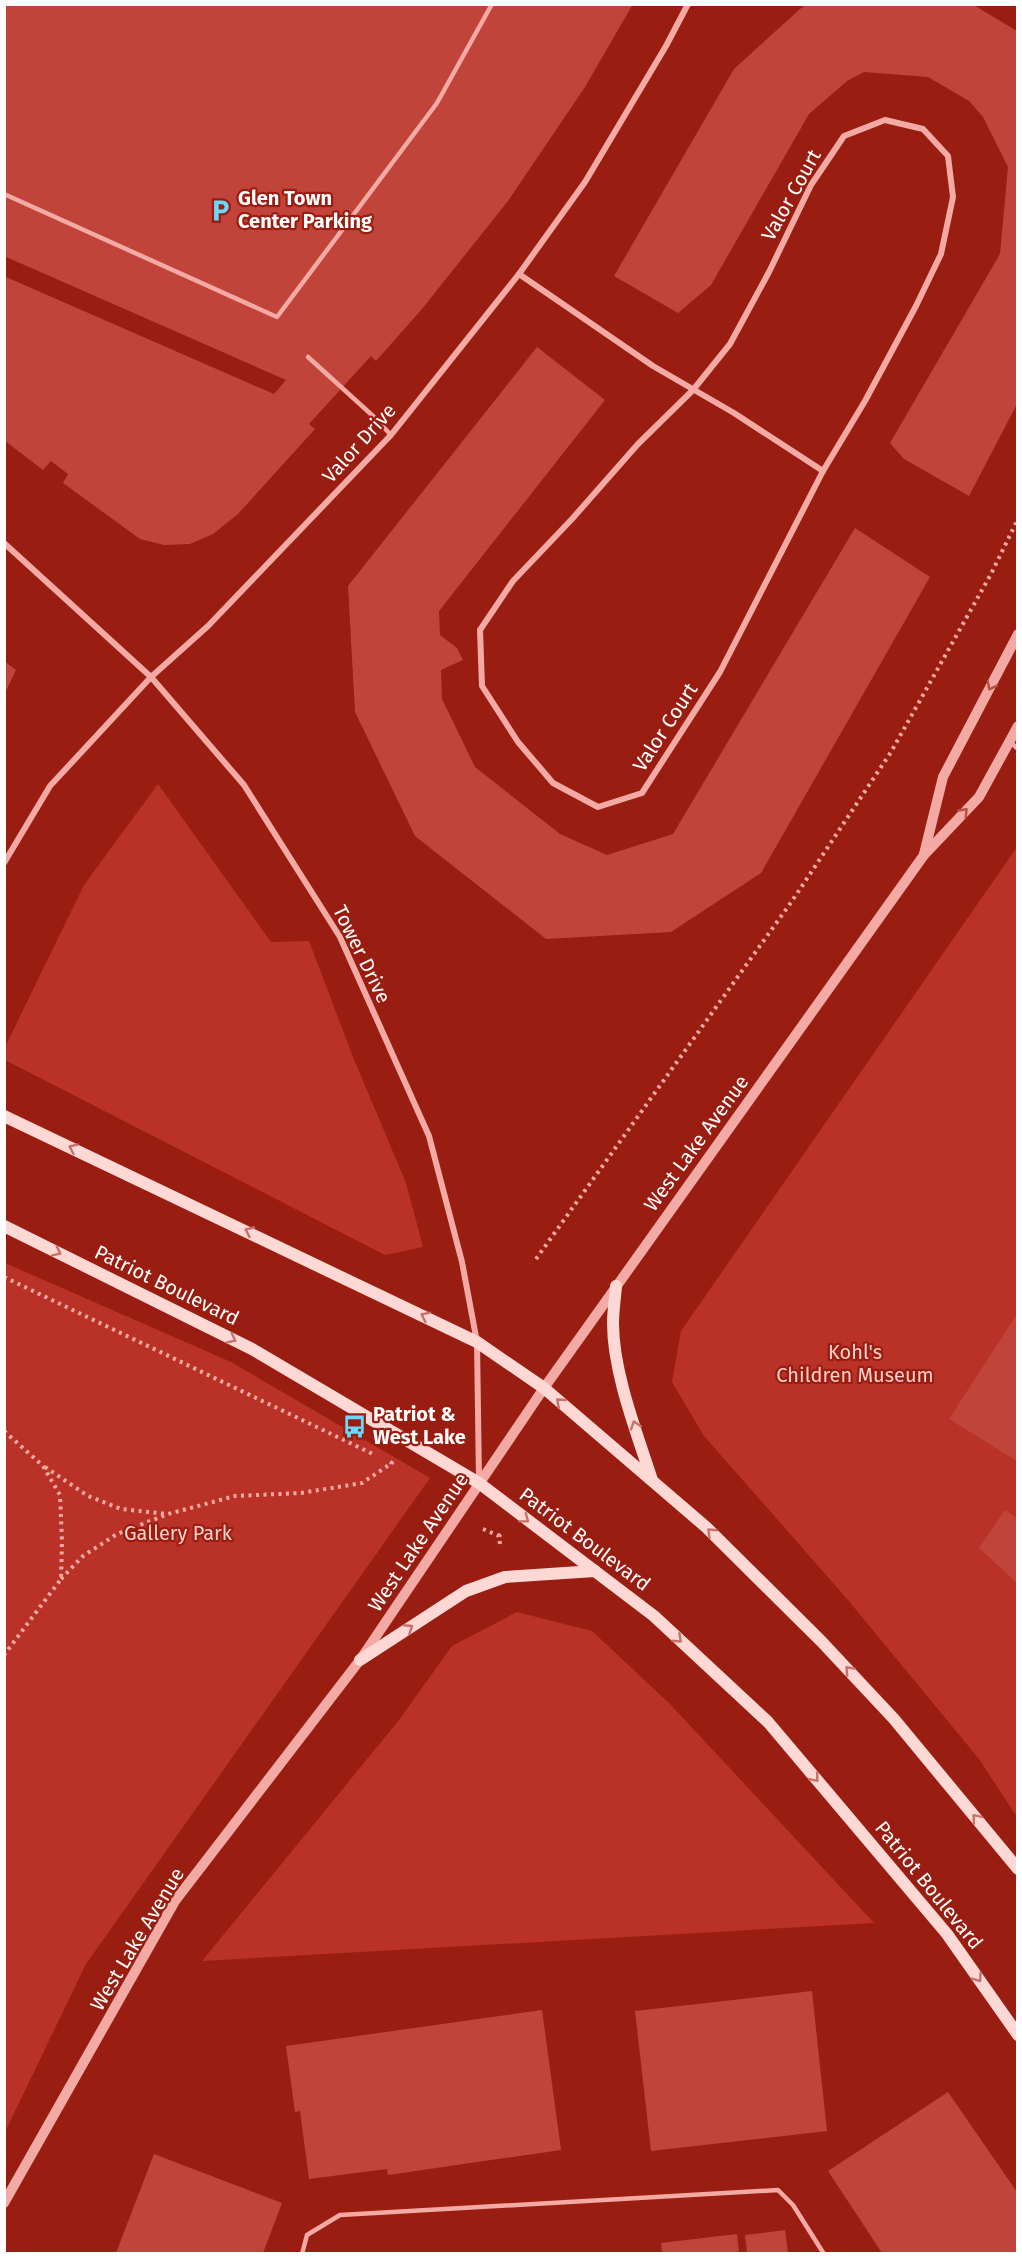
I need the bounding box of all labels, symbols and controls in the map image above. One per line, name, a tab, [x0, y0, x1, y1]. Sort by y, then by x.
street label: Valor Court	[756, 145, 826, 245]
place label: Glen Town Center Parking	[238, 186, 373, 233]
parking icon: Glen Town Center Parking	[207, 197, 233, 223]
street label: Valor Drive	[317, 398, 401, 488]
street label: Valor Court	[628, 678, 703, 776]
one-way arrow	[986, 679, 998, 690]
one-way arrow	[957, 809, 968, 820]
street label: Tower Drive	[328, 901, 396, 1007]
street label: West Lake Avenue	[639, 1070, 753, 1216]
one-way arrow	[68, 1143, 79, 1155]
one-way arrow	[244, 1227, 255, 1239]
street label: Patriot Boulevard	[91, 1240, 243, 1330]
one-way arrow	[51, 1245, 62, 1257]
one-way arrow	[420, 1311, 431, 1323]
one-way arrow	[225, 1331, 236, 1343]
park label: Kohl's Children Museum	[776, 1340, 934, 1387]
one-way arrow	[556, 1398, 567, 1409]
place label: Patriot & West Lake	[373, 1402, 466, 1449]
bus stop icon: Patriot & West Lake	[342, 1413, 368, 1439]
one-way arrow	[629, 1420, 642, 1431]
street label: West Lake Avenue	[363, 1468, 473, 1616]
street label: Patriot Boulevard	[515, 1482, 655, 1596]
one-way arrow	[519, 1511, 530, 1522]
park label: Gallery Park	[124, 1521, 233, 1545]
one-way arrow	[708, 1528, 718, 1539]
one-way arrow	[402, 1624, 413, 1635]
one-way arrow	[672, 1632, 682, 1643]
one-way arrow	[845, 1667, 856, 1678]
one-way arrow	[808, 1771, 819, 1782]
one-way arrow	[972, 1814, 983, 1825]
street label: Patriot Boulevard	[870, 1816, 988, 1954]
street label: West Lake Avenue	[85, 1863, 189, 2015]
one-way arrow	[971, 1971, 982, 1982]

